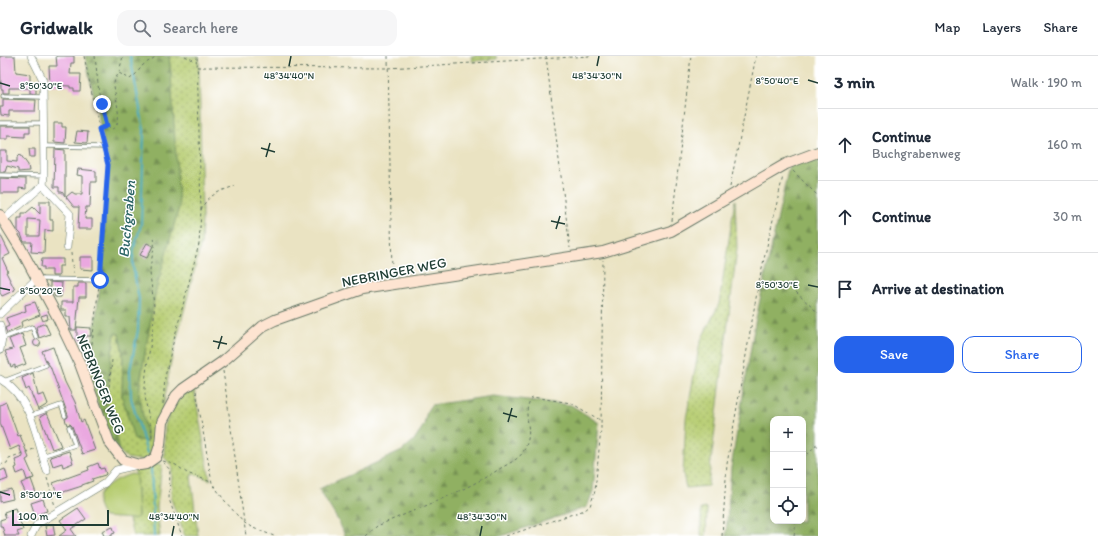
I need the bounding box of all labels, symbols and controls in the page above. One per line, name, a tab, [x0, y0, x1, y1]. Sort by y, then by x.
search box	[117, 10, 397, 46]
text: Gridwalk	[20, 16, 93, 39]
icon: search	[131, 17, 153, 39]
text: Search here	[163, 19, 238, 37]
text: Map	[935, 19, 960, 36]
text: Layers	[982, 19, 1021, 36]
text: Share	[1043, 19, 1078, 36]
text: 48°34'40"N	[264, 69, 314, 82]
text: 48°34'30"N	[572, 69, 622, 82]
text: 3 min	[834, 72, 875, 92]
text: 8°50'40"E	[755, 74, 799, 87]
text: Walk · 190 m	[1011, 75, 1082, 90]
text: 8°50'30"E	[20, 79, 63, 92]
route end	[93, 95, 111, 113]
text: Continue	[872, 128, 931, 146]
icon: ahead	[834, 134, 856, 156]
text: 160 m	[1047, 137, 1082, 152]
text: Buchgrabenweg	[872, 146, 961, 161]
water label: Buchgraben	[115, 179, 139, 258]
icon: ahead	[834, 206, 856, 228]
text: Continue	[872, 208, 931, 226]
text: 30 m	[1053, 209, 1082, 224]
street label: NEBRINGER WEG	[340, 254, 448, 291]
route start	[91, 271, 109, 289]
text: 8°50'30"E	[756, 278, 799, 291]
icon: arrive	[834, 278, 856, 300]
text: Arrive at destination	[872, 280, 1004, 298]
text: 8°50'20"E	[20, 284, 63, 297]
street label: NEBRINGER WEG	[73, 332, 128, 437]
button: Save	[834, 336, 954, 373]
button: Share	[962, 336, 1082, 373]
map controls	[770, 416, 806, 524]
button: +	[770, 416, 806, 452]
button: −	[770, 452, 806, 488]
text: 8°50'10"E	[20, 488, 62, 501]
button: locate	[770, 488, 806, 524]
scale bar	[12, 508, 109, 527]
text: 100 m	[18, 510, 48, 523]
text: 48°34'40"N	[149, 510, 199, 523]
text: 48°34'30"N	[457, 510, 507, 523]

